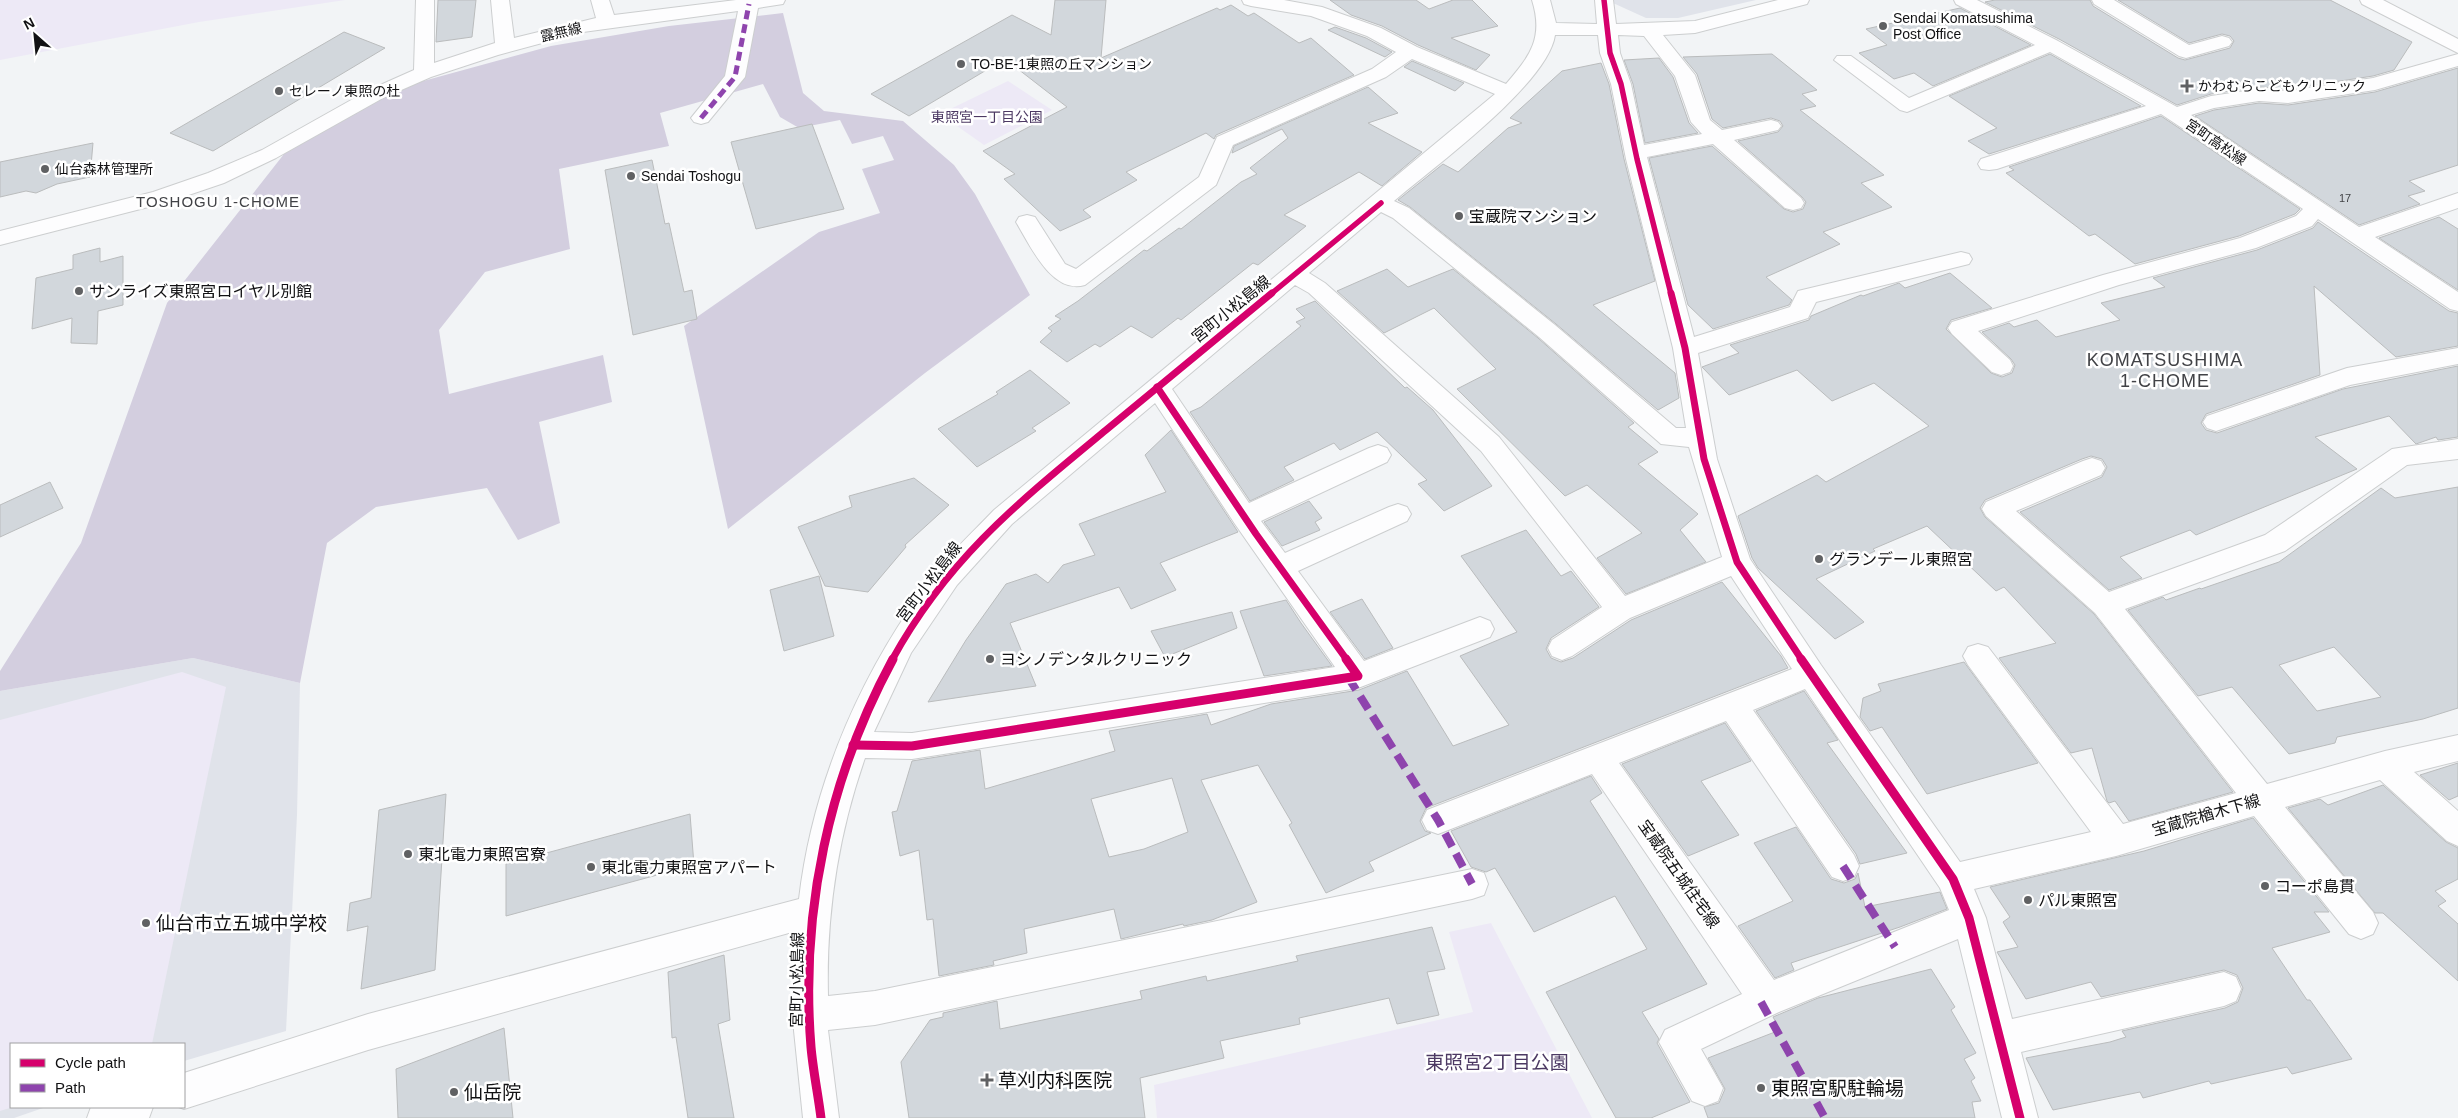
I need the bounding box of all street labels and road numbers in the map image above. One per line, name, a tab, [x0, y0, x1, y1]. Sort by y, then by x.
street label: 露無線	[539, 19, 583, 45]
street label: 宮町高松線	[2183, 116, 2249, 168]
street label: 宮町小松島線	[1188, 272, 1274, 346]
street label: 宮町小松島線	[893, 539, 965, 625]
street label: 宝蔵院楢木下線	[2150, 791, 2262, 839]
street label: 宝蔵院五城住宅線	[1635, 817, 1723, 931]
street label: 宮町小松島線	[788, 932, 806, 1028]

